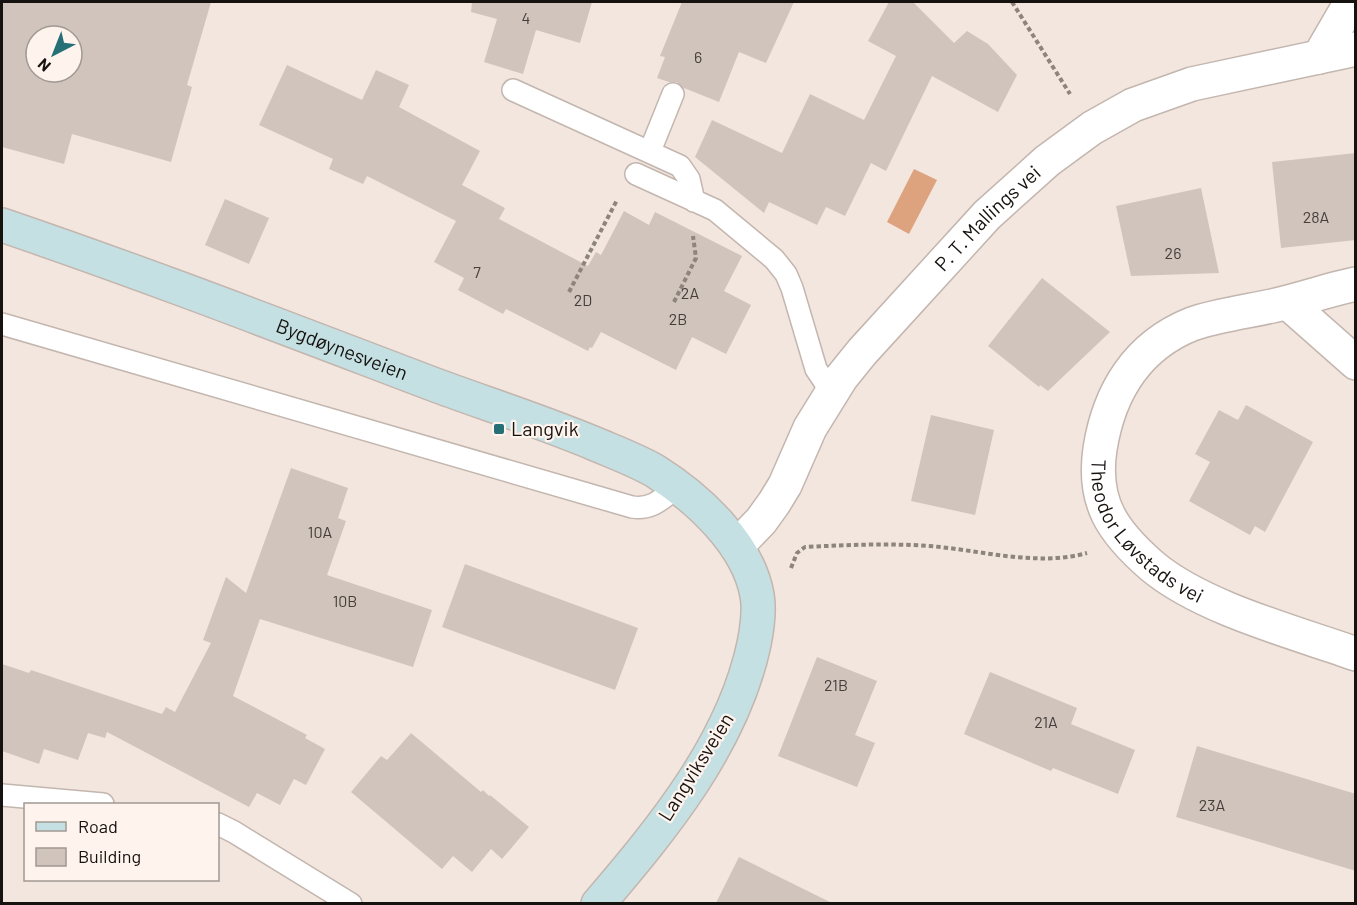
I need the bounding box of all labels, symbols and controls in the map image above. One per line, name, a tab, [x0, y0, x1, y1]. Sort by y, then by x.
house number: 4	[522, 8, 530, 27]
north arrow	[24, 24, 84, 84]
house number: 6	[694, 47, 702, 66]
text: N	[33, 55, 54, 76]
street label: P. T. Mallings vei	[929, 160, 1045, 275]
house number: 28A	[1303, 207, 1330, 226]
house number: 26	[1165, 243, 1181, 262]
house number: 7	[473, 262, 481, 281]
house number: 2A	[681, 283, 699, 302]
house number: 2D	[574, 290, 592, 309]
house number: 2B	[669, 309, 687, 328]
street label: Bygdøynesveien	[273, 313, 411, 384]
place label: Langvik	[511, 416, 579, 440]
marker: Langvik	[492, 422, 506, 436]
street label: Theodor Løvstads vei	[1087, 459, 1208, 607]
house number: 10A	[308, 522, 332, 541]
house number: 10B	[333, 591, 357, 610]
house number: 21B	[824, 675, 848, 694]
street label: Langviksveien	[652, 708, 738, 825]
house number: 21A	[1034, 712, 1058, 731]
house number: 23A	[1199, 795, 1226, 814]
legend	[24, 803, 219, 881]
text: Road	[78, 815, 118, 837]
text: Building	[78, 845, 141, 867]

